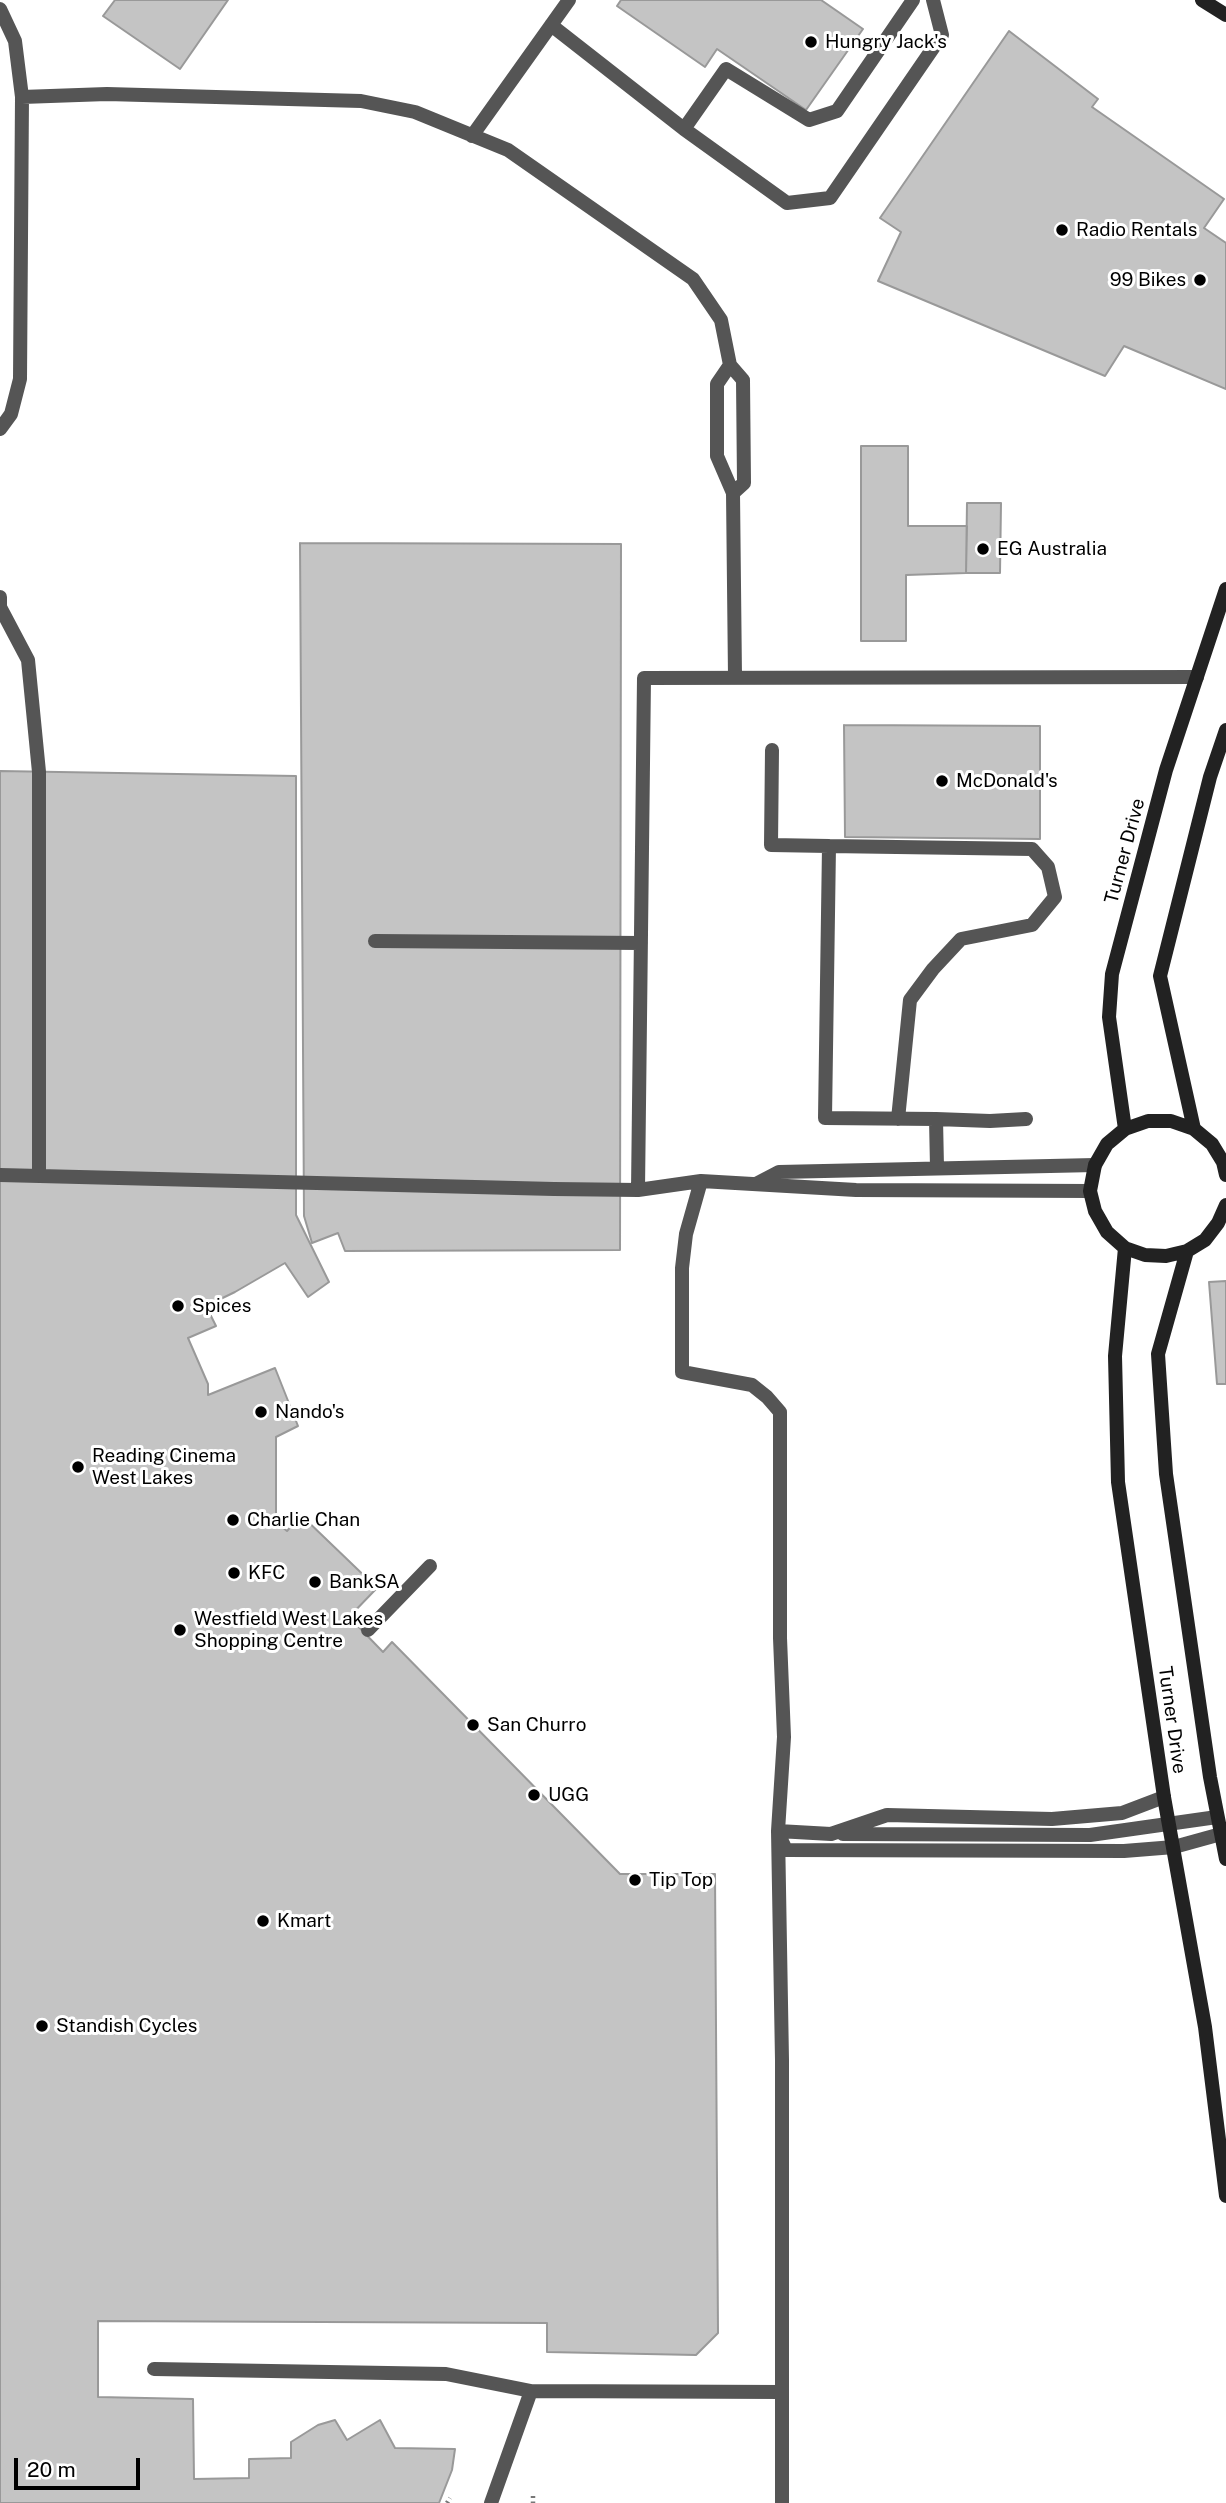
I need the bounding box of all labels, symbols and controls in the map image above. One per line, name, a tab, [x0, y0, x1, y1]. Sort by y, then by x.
place label: Hungry Jack's	[825, 31, 947, 53]
marker: Hungry Jack's	[803, 34, 819, 50]
place label: Radio Rentals	[1076, 219, 1197, 241]
marker: Radio Rentals	[1054, 222, 1070, 238]
place label: 99 Bikes	[1110, 269, 1186, 291]
marker: 99 Bikes	[1192, 272, 1208, 288]
place label: EG Australia	[997, 538, 1107, 560]
marker: EG Australia	[975, 541, 991, 557]
place label: McDonald's	[956, 770, 1058, 792]
marker: McDonald's	[934, 773, 950, 789]
street label: Turner Drive	[1100, 796, 1150, 906]
place label: Spices	[192, 1295, 251, 1317]
marker: Spices	[170, 1298, 186, 1314]
place label: Nando's	[275, 1401, 344, 1423]
marker: Nando's	[253, 1404, 269, 1420]
place label: Reading Cinema West Lakes	[92, 1445, 236, 1489]
marker: Reading Cinema West Lakes	[70, 1459, 86, 1475]
place label: Charlie Chan	[247, 1509, 360, 1531]
marker: Charlie Chan	[225, 1512, 241, 1528]
place label: KFC	[248, 1562, 285, 1584]
marker: KFC	[226, 1565, 242, 1581]
place label: BankSA	[329, 1571, 400, 1593]
marker: BankSA	[307, 1574, 323, 1590]
place label: Westfield West Lakes Shopping Centre	[194, 1608, 383, 1652]
marker: Westfield West Lakes Shopping Centre	[172, 1622, 188, 1638]
street label: Turner Drive	[1153, 1665, 1191, 1775]
place label: San Churro	[487, 1714, 586, 1736]
marker: San Churro	[465, 1717, 481, 1733]
place label: UGG	[548, 1784, 589, 1806]
marker: UGG	[526, 1787, 542, 1803]
place label: Tip Top	[649, 1869, 713, 1891]
marker: Tip Top	[627, 1872, 643, 1888]
place label: Kmart	[277, 1910, 331, 1932]
marker: Kmart	[255, 1913, 271, 1929]
place label: Standish Cycles	[56, 2015, 197, 2037]
marker: Standish Cycles	[34, 2018, 50, 2034]
scale bar	[18, 2444, 144, 2488]
text: 20 m	[27, 2457, 76, 2482]

